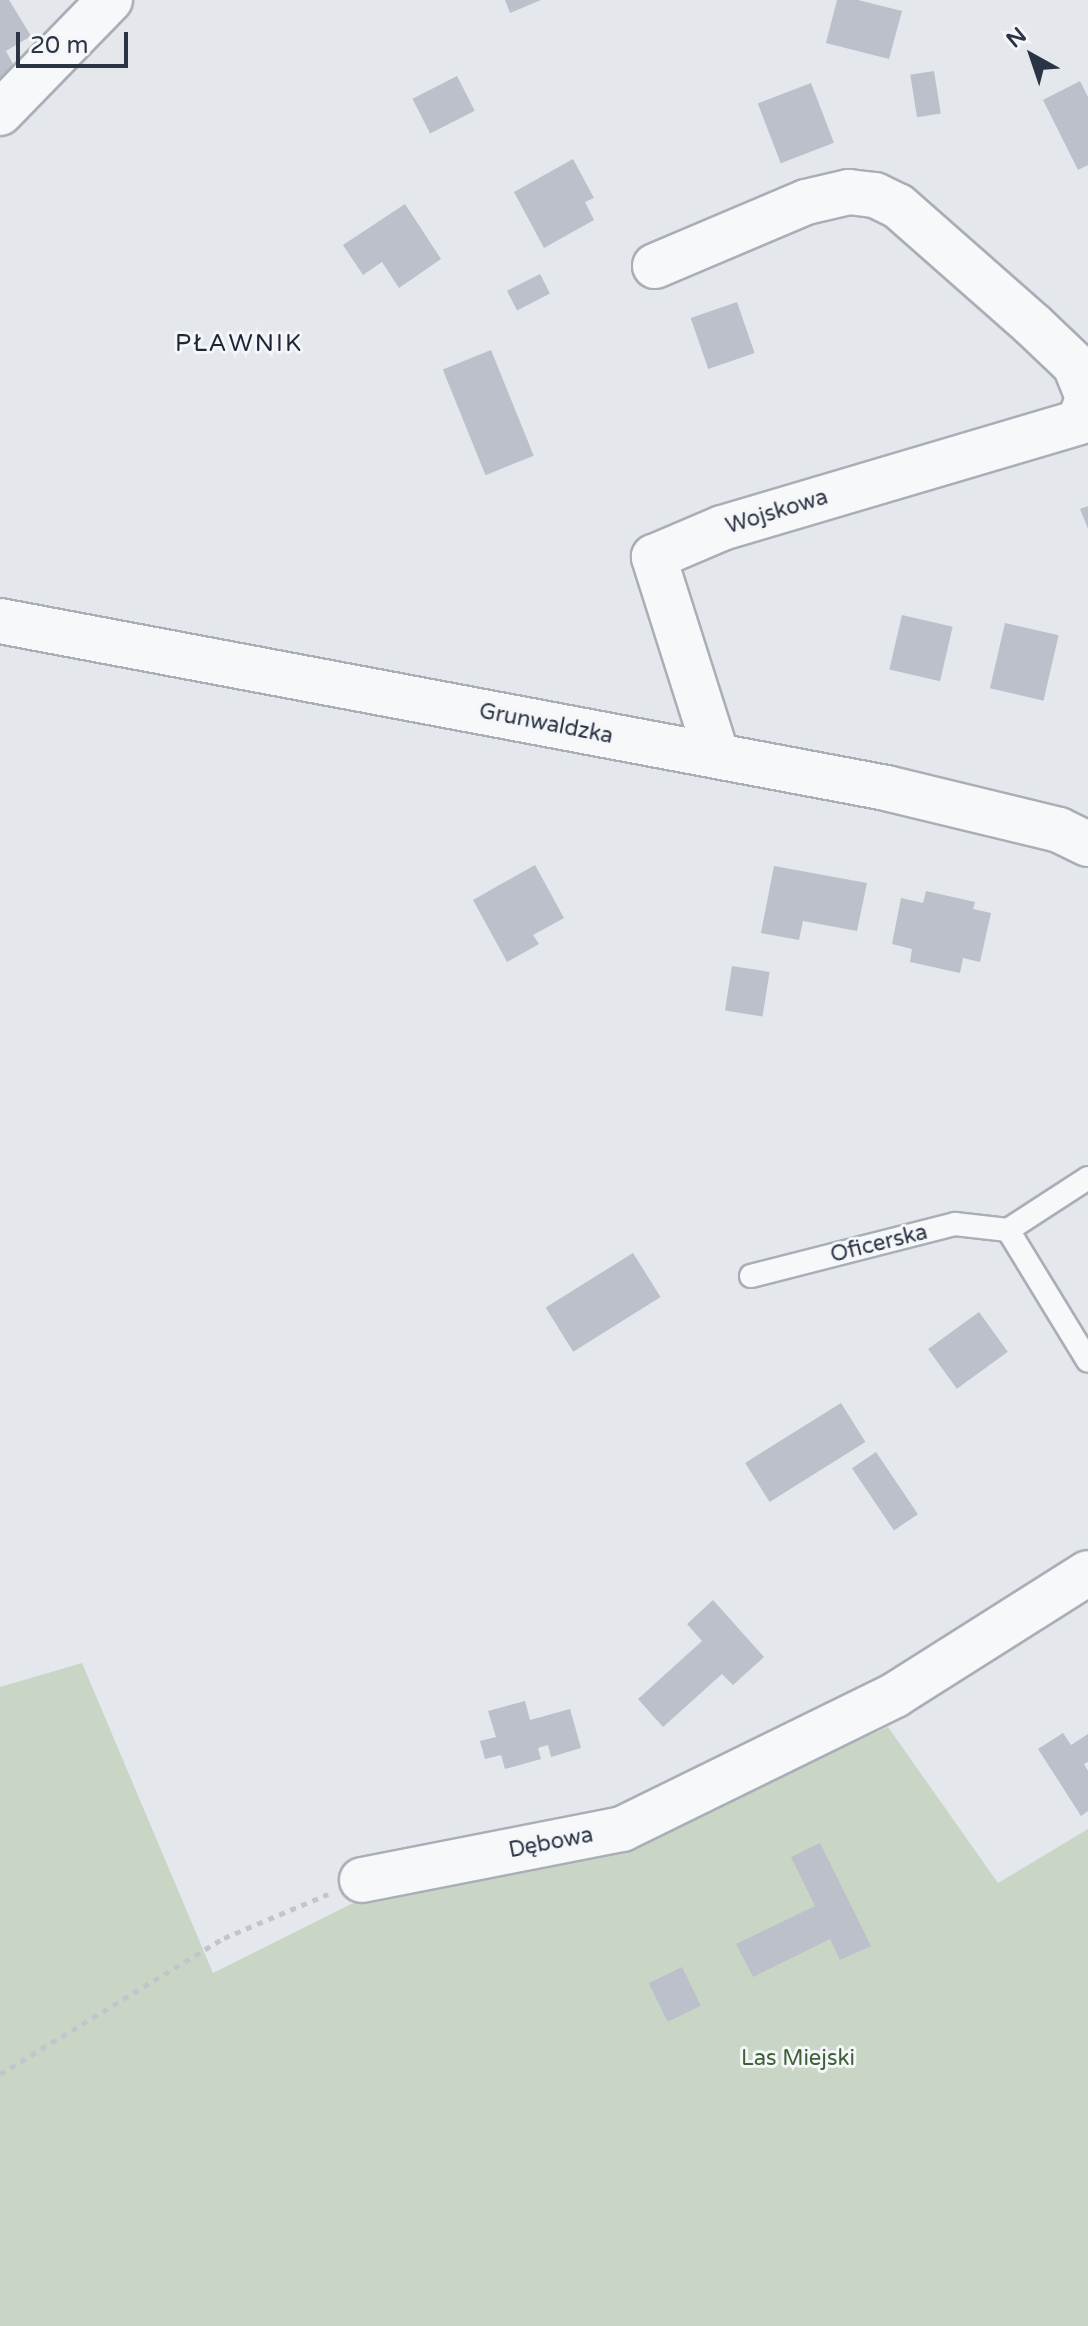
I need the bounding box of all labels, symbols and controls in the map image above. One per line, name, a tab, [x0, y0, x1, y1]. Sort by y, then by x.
scale bar	[20, 16, 132, 66]
north arrow	[992, 16, 1072, 96]
text: N	[1001, 22, 1032, 53]
text: 20 m	[30, 31, 88, 60]
district label: PŁAWNIK	[175, 330, 303, 358]
street label: Wojskowa	[723, 484, 831, 540]
street label: Grunwaldzka	[477, 698, 615, 750]
street label: Oficerska	[828, 1219, 930, 1269]
street label: Dębowa	[507, 1822, 595, 1864]
park label: Las Miejski	[741, 2046, 855, 2072]

